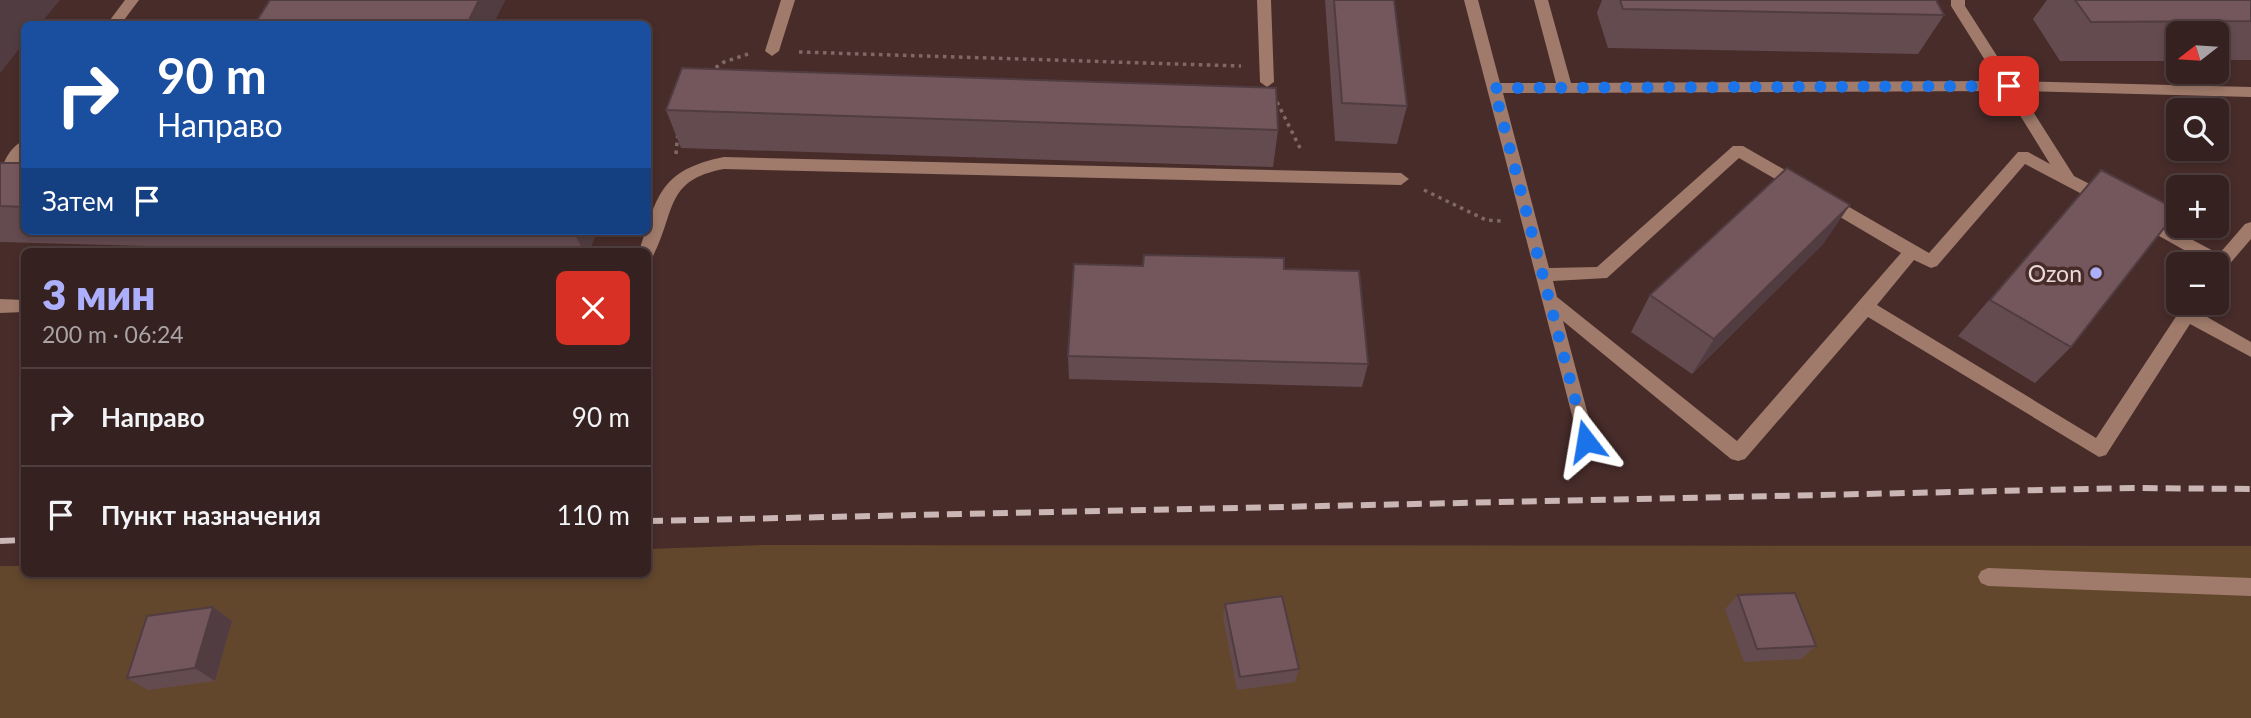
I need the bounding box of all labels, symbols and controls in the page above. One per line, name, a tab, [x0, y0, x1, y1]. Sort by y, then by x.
north arrow	[2166, 21, 2230, 84]
map controls	[2166, 21, 2229, 315]
text: 90 m	[157, 46, 267, 104]
icon: right	[42, 49, 133, 140]
pin	[1979, 56, 2039, 116]
icon: arrive	[1990, 67, 2028, 105]
button: search	[2166, 98, 2229, 161]
text: Направо	[157, 105, 283, 144]
button: +	[2166, 175, 2229, 238]
icon: arrive	[128, 182, 166, 220]
text: Затем	[42, 185, 114, 217]
button: −	[2166, 252, 2229, 315]
place label: Ozon	[2028, 259, 2082, 287]
marker: Ozon	[2088, 265, 2104, 281]
text: 3 мин	[42, 269, 156, 319]
button: close	[556, 271, 630, 345]
text: 200 m · 06:24	[42, 320, 184, 348]
icon: right	[42, 398, 80, 436]
text: Направо	[101, 401, 205, 433]
text: 90 m	[572, 401, 630, 433]
position arrow	[1549, 404, 1623, 478]
icon: arrive	[42, 496, 80, 534]
text: Пункт назначения	[101, 499, 321, 531]
text: 110 m	[557, 499, 630, 531]

